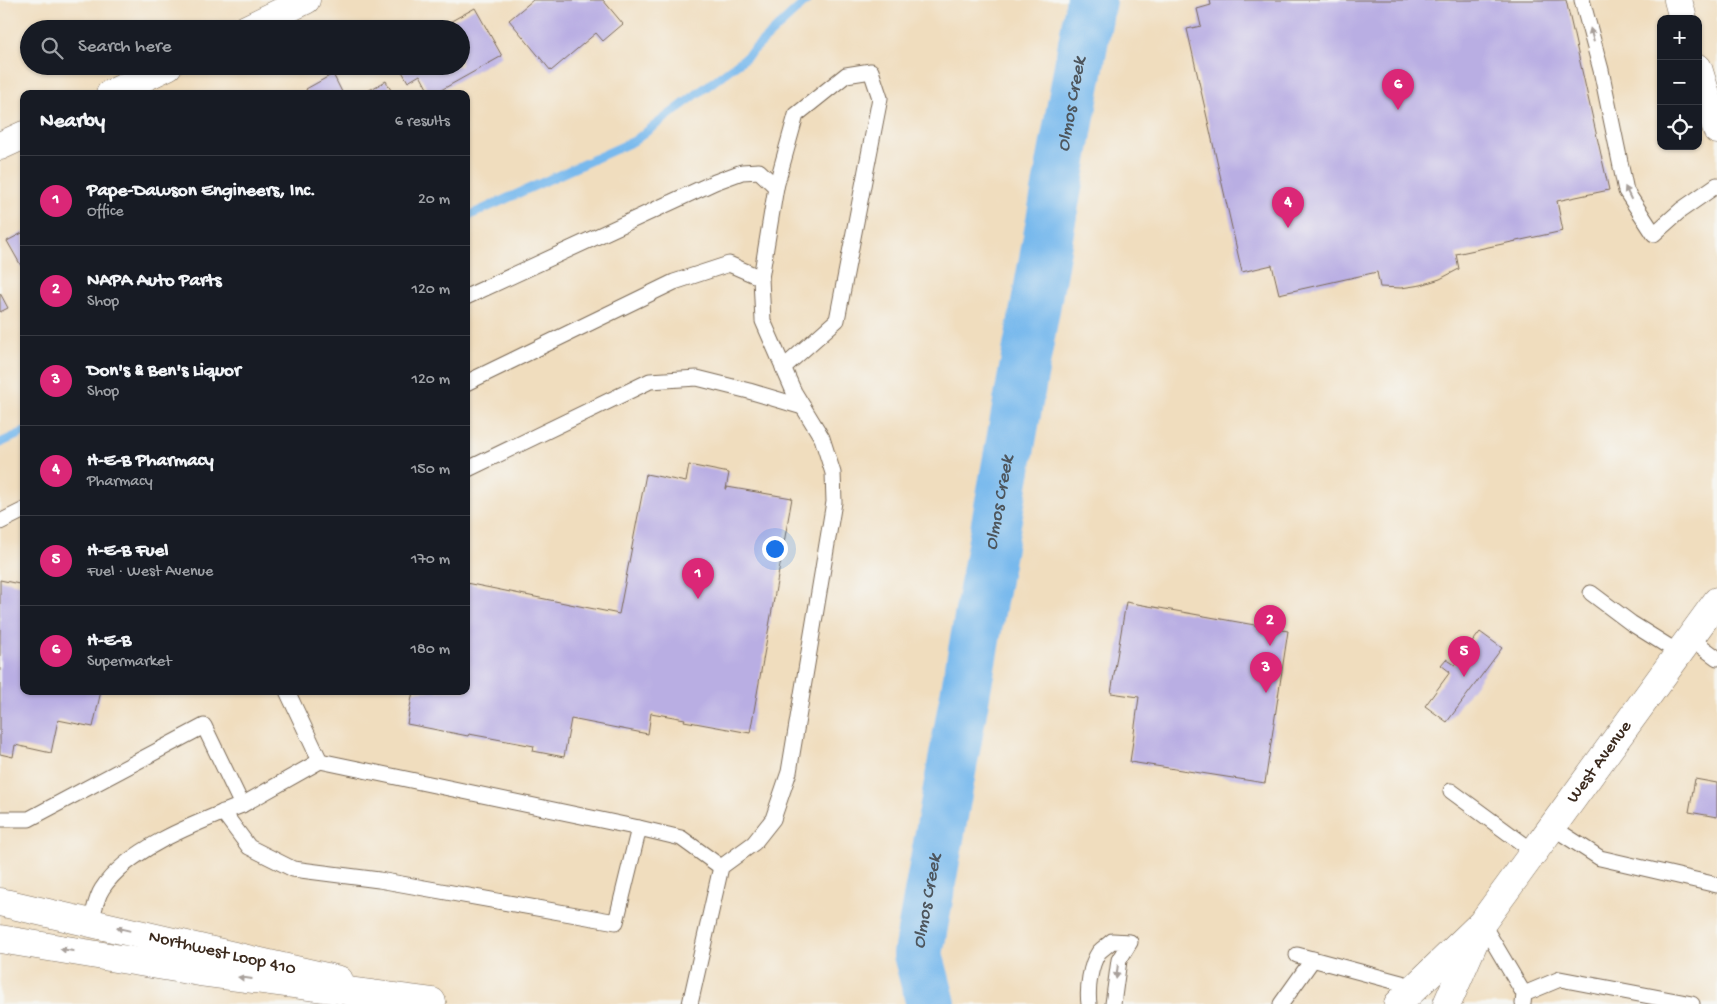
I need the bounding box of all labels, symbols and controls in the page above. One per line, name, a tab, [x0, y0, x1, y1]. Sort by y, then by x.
map controls	[1657, 15, 1702, 150]
button: +	[1657, 15, 1702, 60]
search box	[20, 20, 470, 75]
one-way arrow	[1588, 27, 1596, 42]
icon: search	[38, 34, 66, 62]
text: Search here	[78, 36, 172, 59]
water label: Olmos Creek	[1052, 54, 1092, 154]
button: −	[1657, 60, 1702, 105]
pin: 6	[1382, 69, 1414, 110]
button: locate	[1657, 105, 1702, 150]
text: Nearby	[40, 110, 105, 135]
text: 6 results	[395, 113, 450, 132]
text: Pape-Dawson Engineers, Inc.	[87, 180, 316, 203]
one-way arrow	[1624, 186, 1632, 200]
pin: 4	[1272, 187, 1304, 228]
text: 1	[53, 191, 59, 210]
text: 20 m	[418, 191, 450, 210]
text: Office	[87, 203, 124, 222]
text: NAPA Auto Parts	[87, 270, 222, 293]
text: 2	[52, 281, 60, 300]
text: 120 m	[411, 281, 450, 300]
text: Shop	[87, 293, 119, 312]
text: Don's & Ben's Liquor	[87, 360, 241, 383]
text: 3	[52, 371, 60, 390]
text: 120 m	[411, 371, 450, 390]
text: Shop	[87, 383, 119, 402]
text: H-E-B Pharmacy	[87, 450, 214, 473]
water label: Olmos Creek	[980, 452, 1020, 552]
text: 4	[52, 461, 60, 480]
text: 150 m	[411, 461, 450, 480]
text: Pharmacy	[87, 473, 153, 492]
your location	[762, 536, 788, 562]
text: H-E-B Fuel	[87, 540, 168, 563]
text: 5	[52, 551, 60, 570]
text: 170 m	[411, 551, 450, 570]
pin: 1	[682, 558, 714, 599]
text: Fuel · West Avenue	[87, 563, 213, 582]
pin: 2	[1254, 605, 1286, 646]
text: H-E-B	[87, 630, 131, 653]
pin: 5	[1448, 636, 1480, 677]
text: 6	[52, 641, 60, 660]
text: 180 m	[411, 641, 450, 660]
pin: 3	[1250, 652, 1282, 693]
text: Supermarket	[87, 653, 172, 672]
street label: West Avenue	[1562, 716, 1637, 807]
water label: Olmos Creek	[908, 851, 948, 951]
one-way arrow	[115, 925, 130, 933]
street label: Northwest Loop 410	[147, 926, 298, 980]
one-way arrow	[58, 945, 74, 953]
one-way arrow	[1113, 964, 1121, 980]
one-way arrow	[236, 974, 252, 982]

